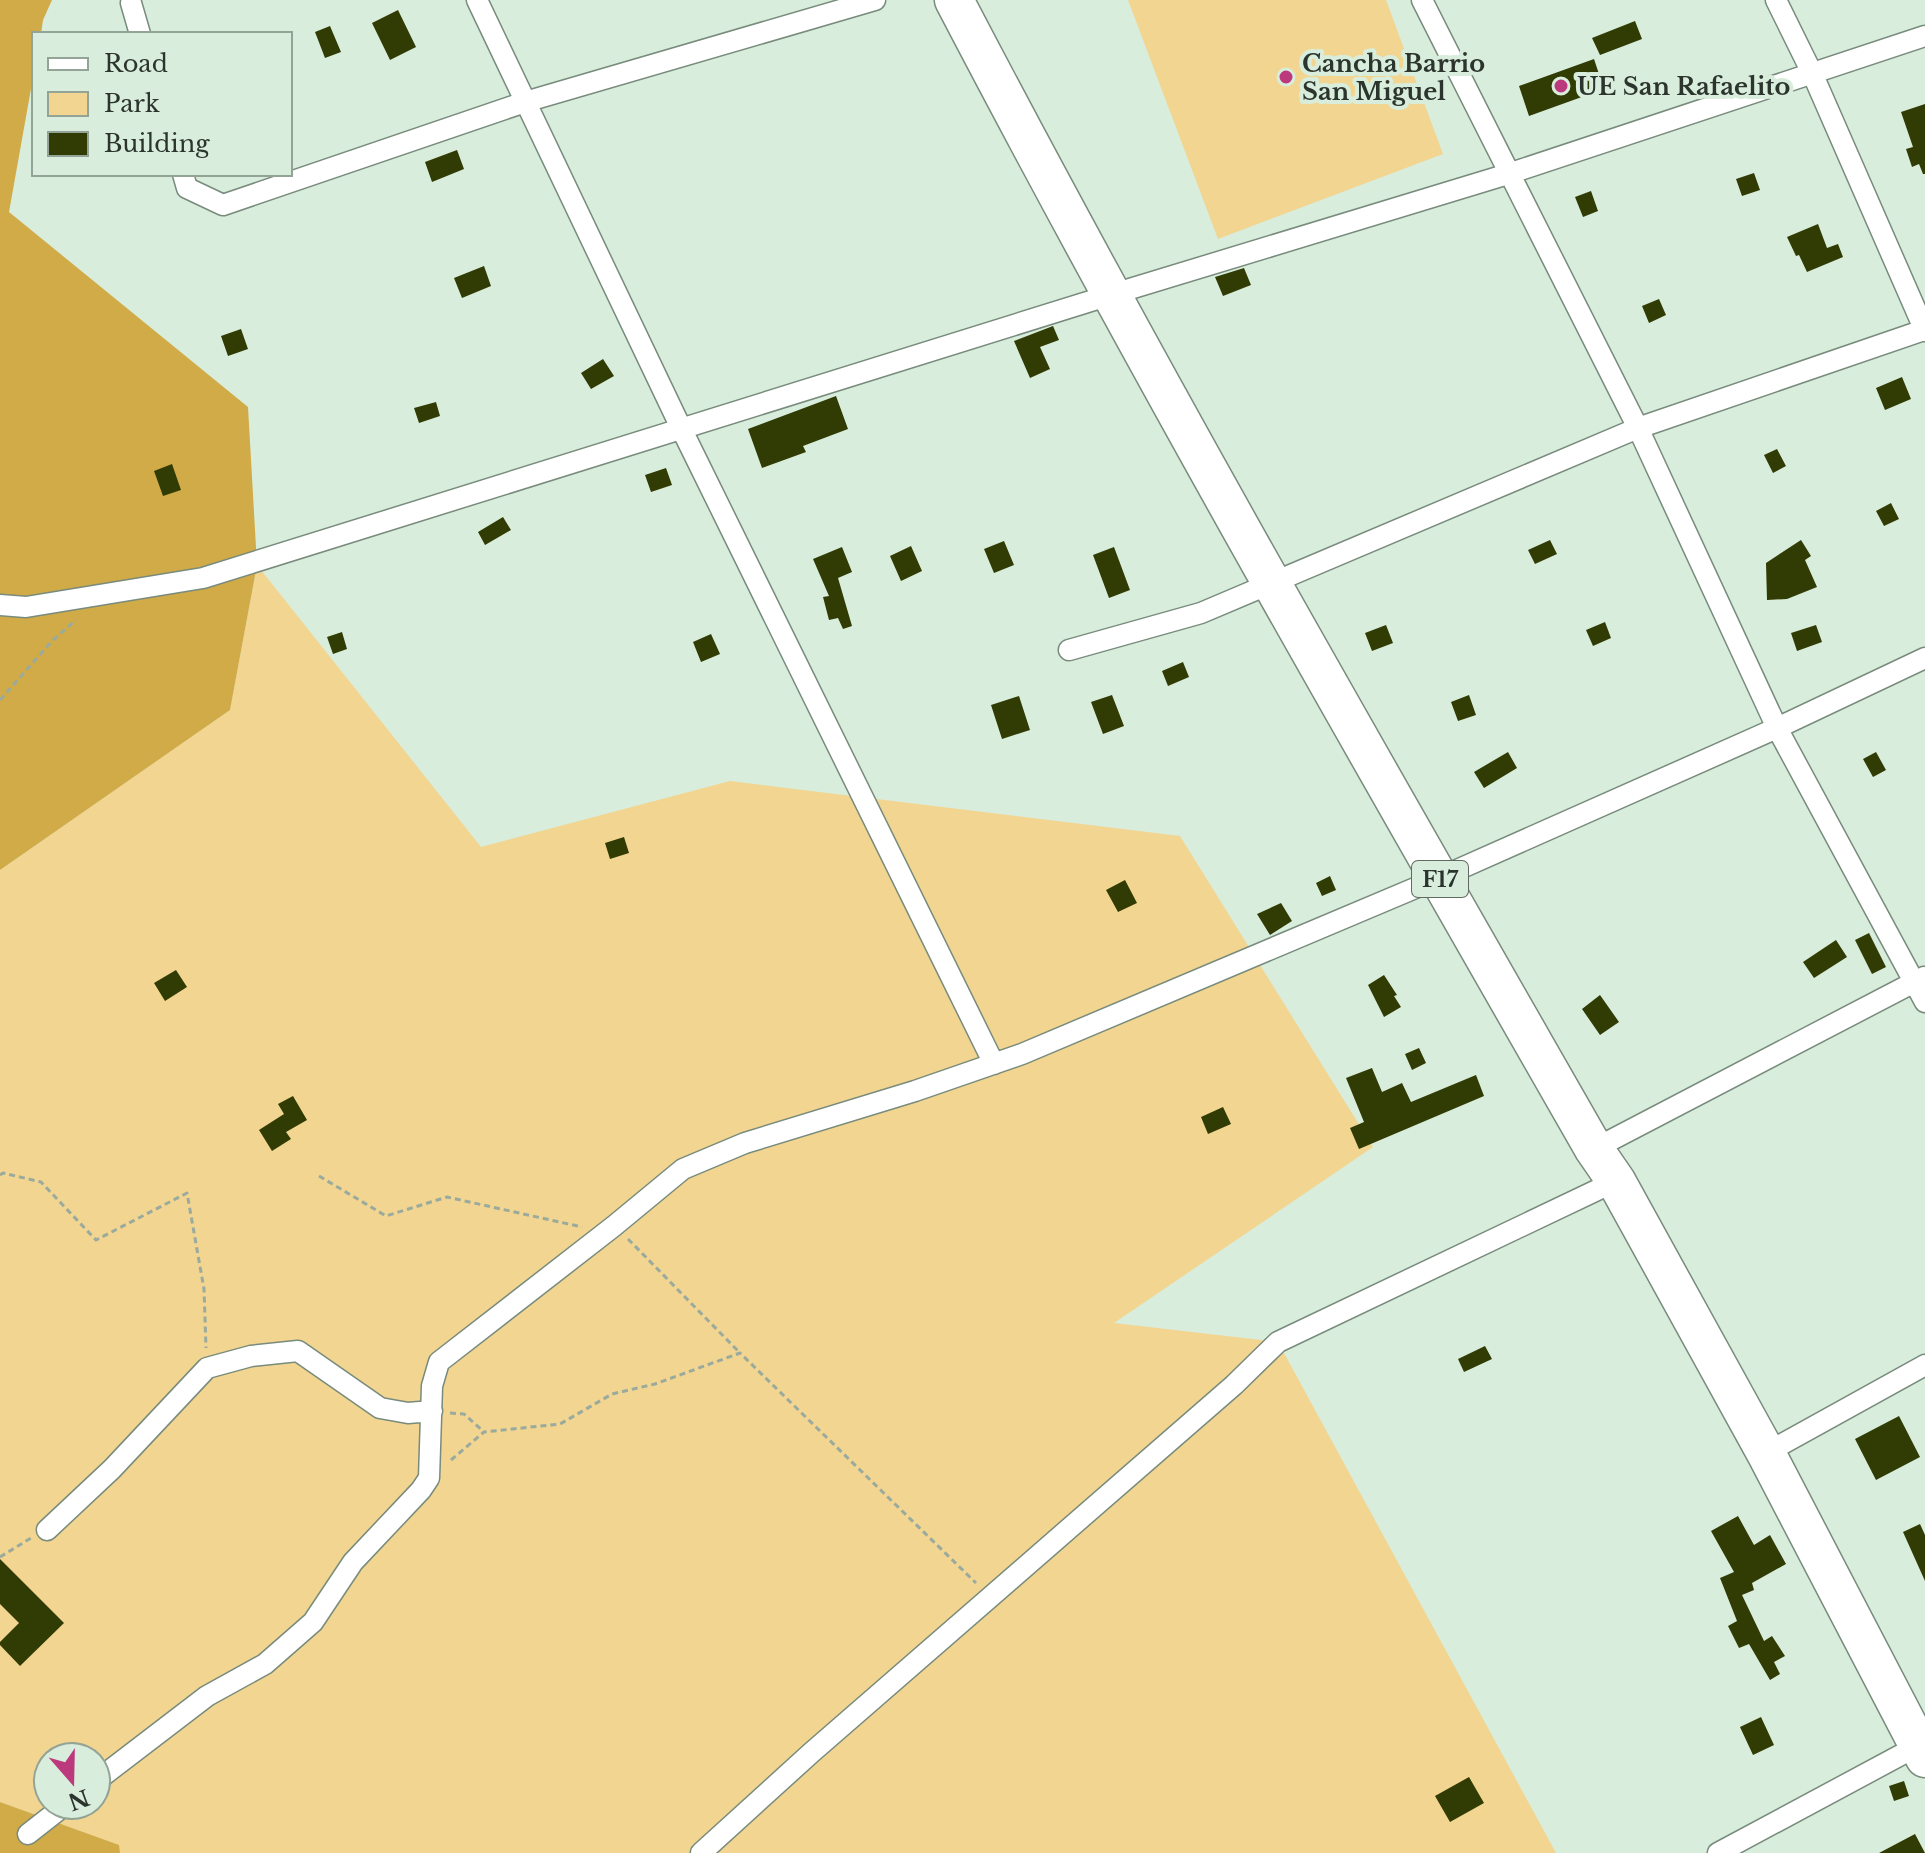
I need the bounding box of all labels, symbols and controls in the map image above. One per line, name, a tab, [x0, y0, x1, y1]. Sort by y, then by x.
legend	[32, 32, 292, 176]
text: Road	[104, 49, 168, 78]
place label: Cancha Barrio San Miguel	[1302, 49, 1485, 106]
marker: Cancha Barrio San Miguel	[1277, 68, 1295, 86]
place label: UE San Rafaelito	[1577, 72, 1790, 101]
marker: UE San Rafaelito	[1552, 77, 1570, 95]
text: Park	[104, 89, 160, 118]
text: Building	[104, 129, 210, 158]
road number: F17	[1412, 861, 1468, 897]
north arrow	[32, 1741, 112, 1821]
text: N	[64, 1783, 93, 1816]

